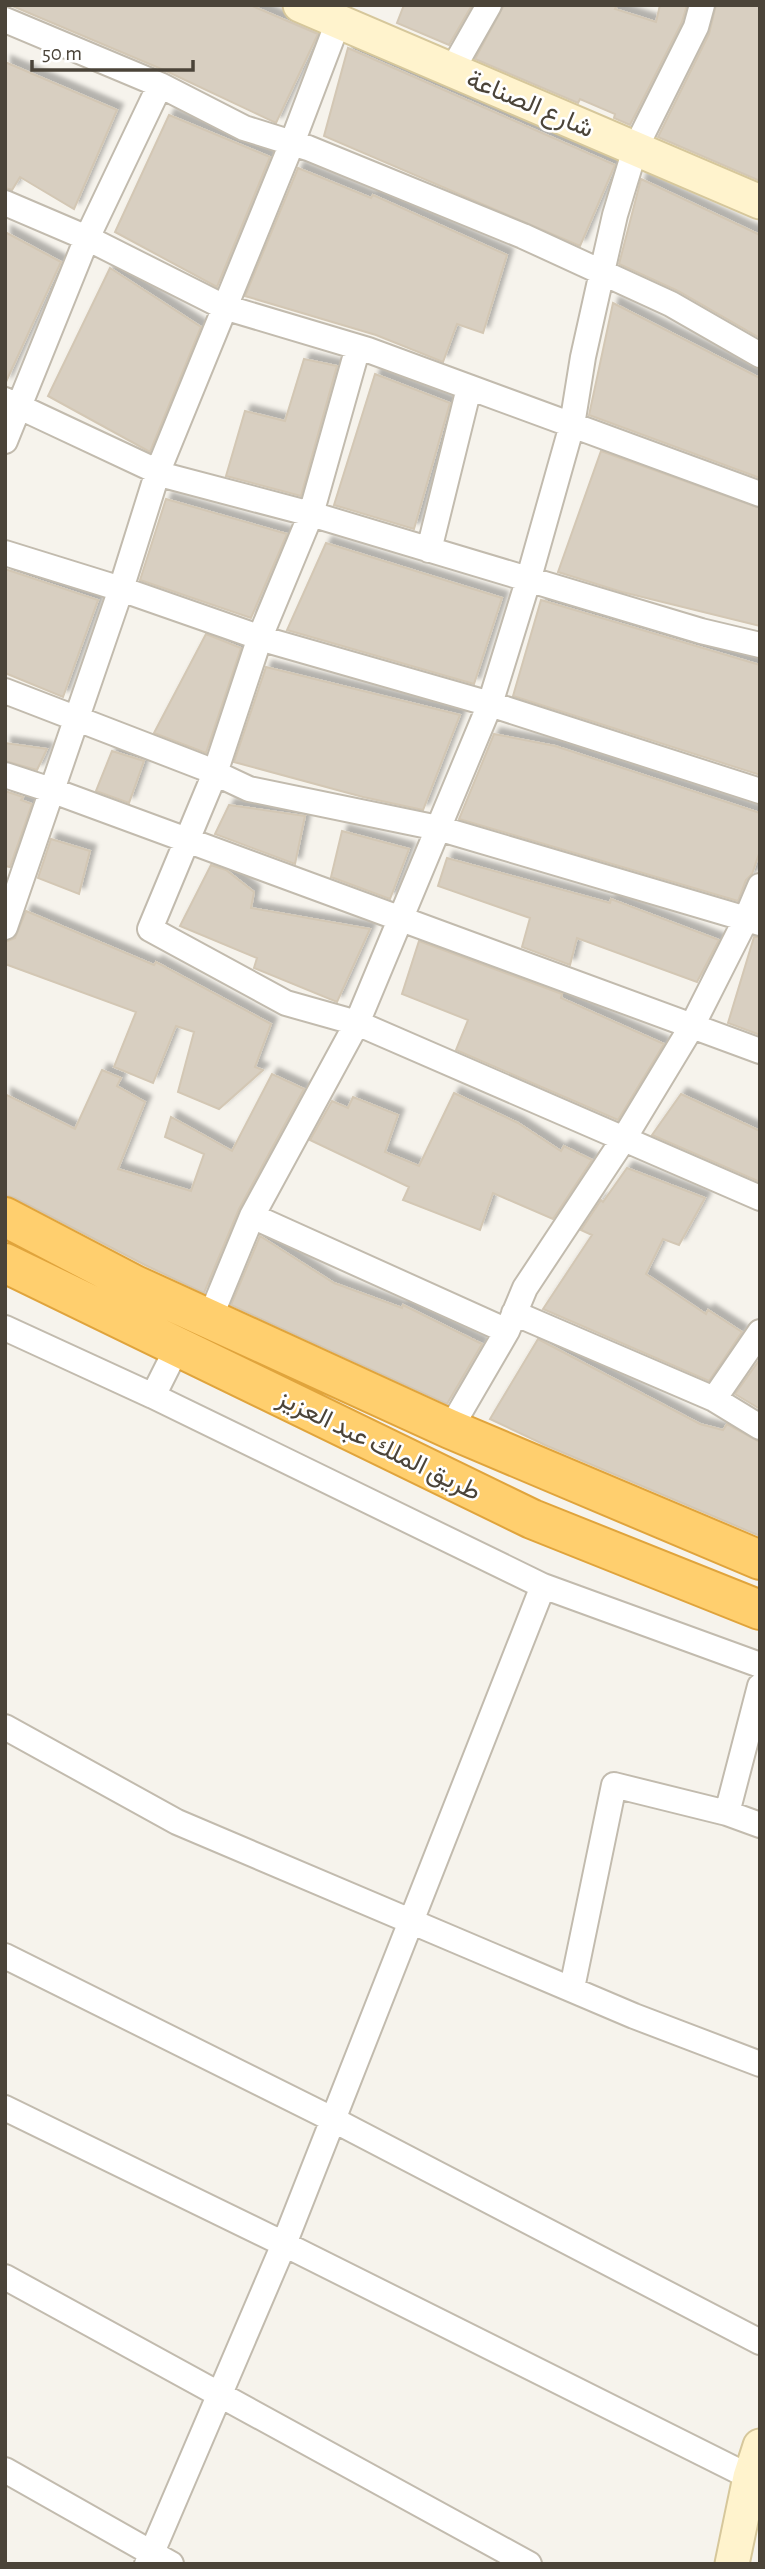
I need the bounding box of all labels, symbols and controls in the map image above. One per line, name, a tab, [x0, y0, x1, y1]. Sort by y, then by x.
scale bar	[32, 28, 192, 72]
text: 50 m	[42, 43, 82, 64]
street label: شارع الصناعة	[461, 66, 597, 146]
street label: طريق الملك عبد العزيز	[272, 1384, 485, 1507]

